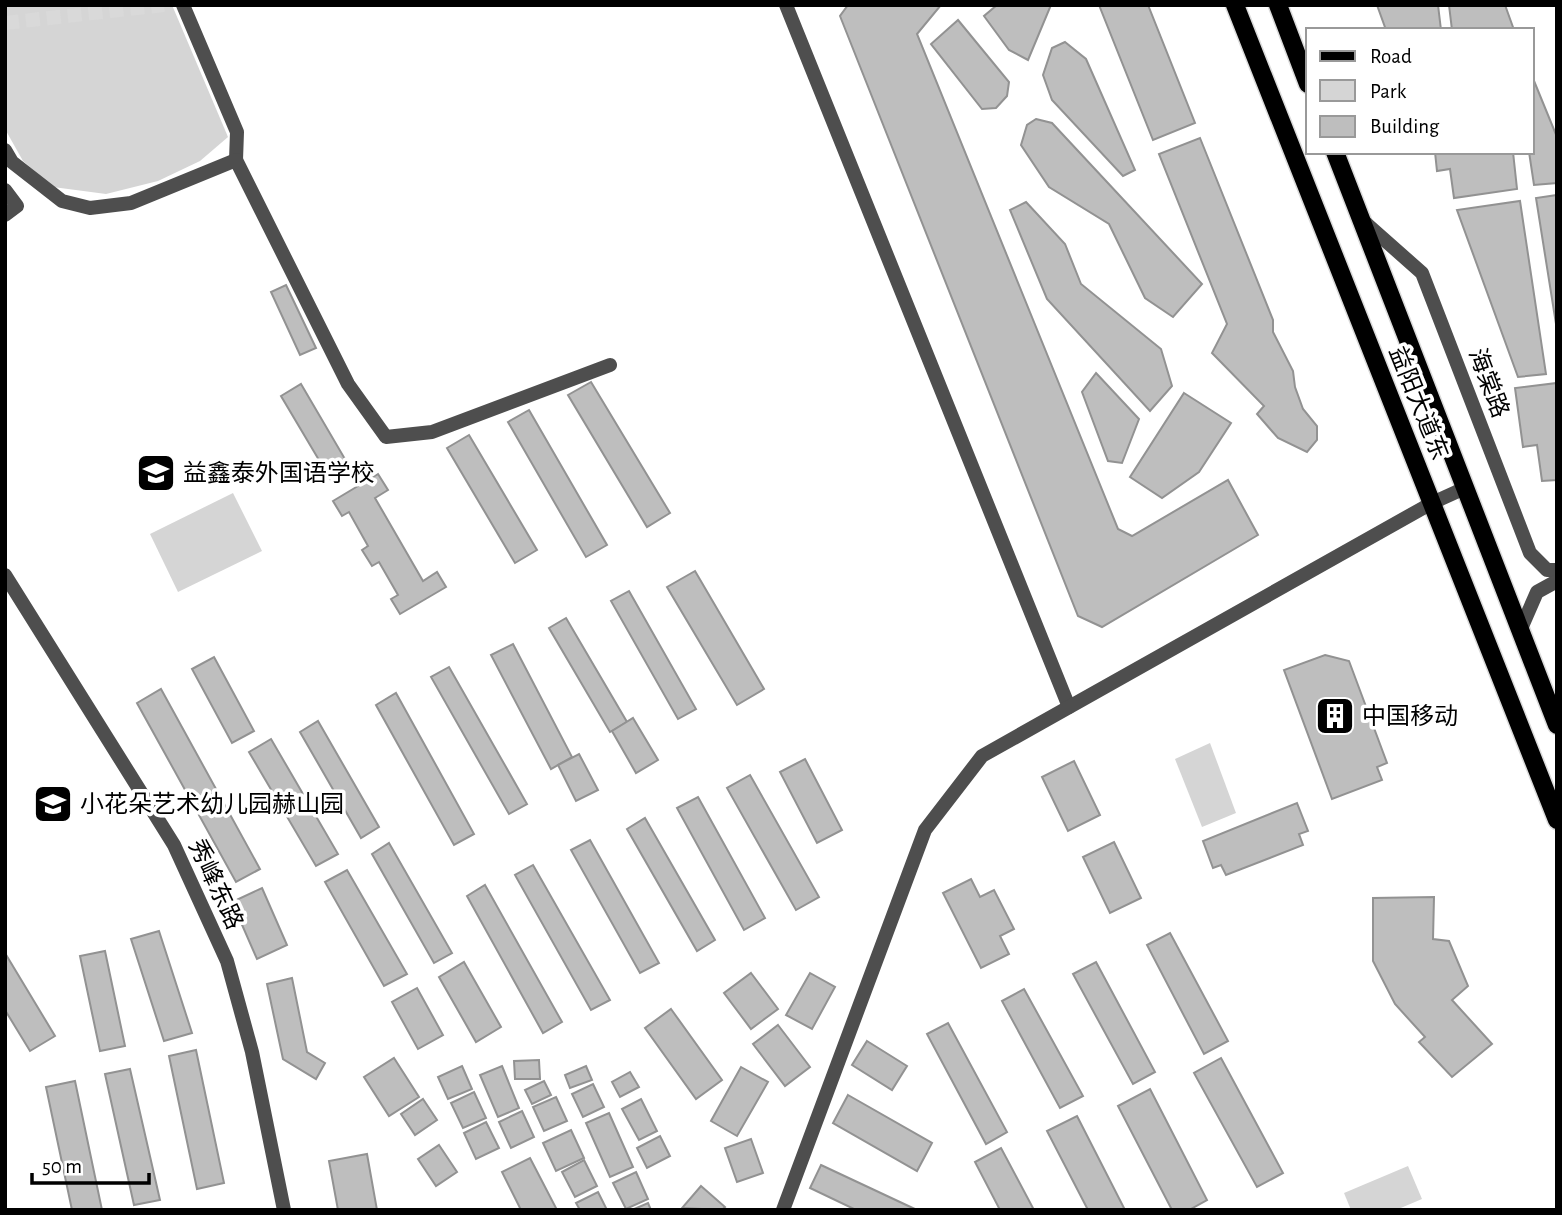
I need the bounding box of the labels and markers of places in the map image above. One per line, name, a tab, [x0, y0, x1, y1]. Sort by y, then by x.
school or university icon: 益鑫泰外国语学校	[135, 452, 177, 494]
place label: 益鑫泰外国语学校	[183, 460, 375, 486]
building icon: 中国移动	[1314, 695, 1356, 737]
place label: 中国移动	[1362, 703, 1458, 729]
school or university icon: 小花朵艺术幼儿园赫山园	[32, 783, 74, 825]
place label: 小花朵艺术幼儿园赫山园	[80, 791, 344, 817]

